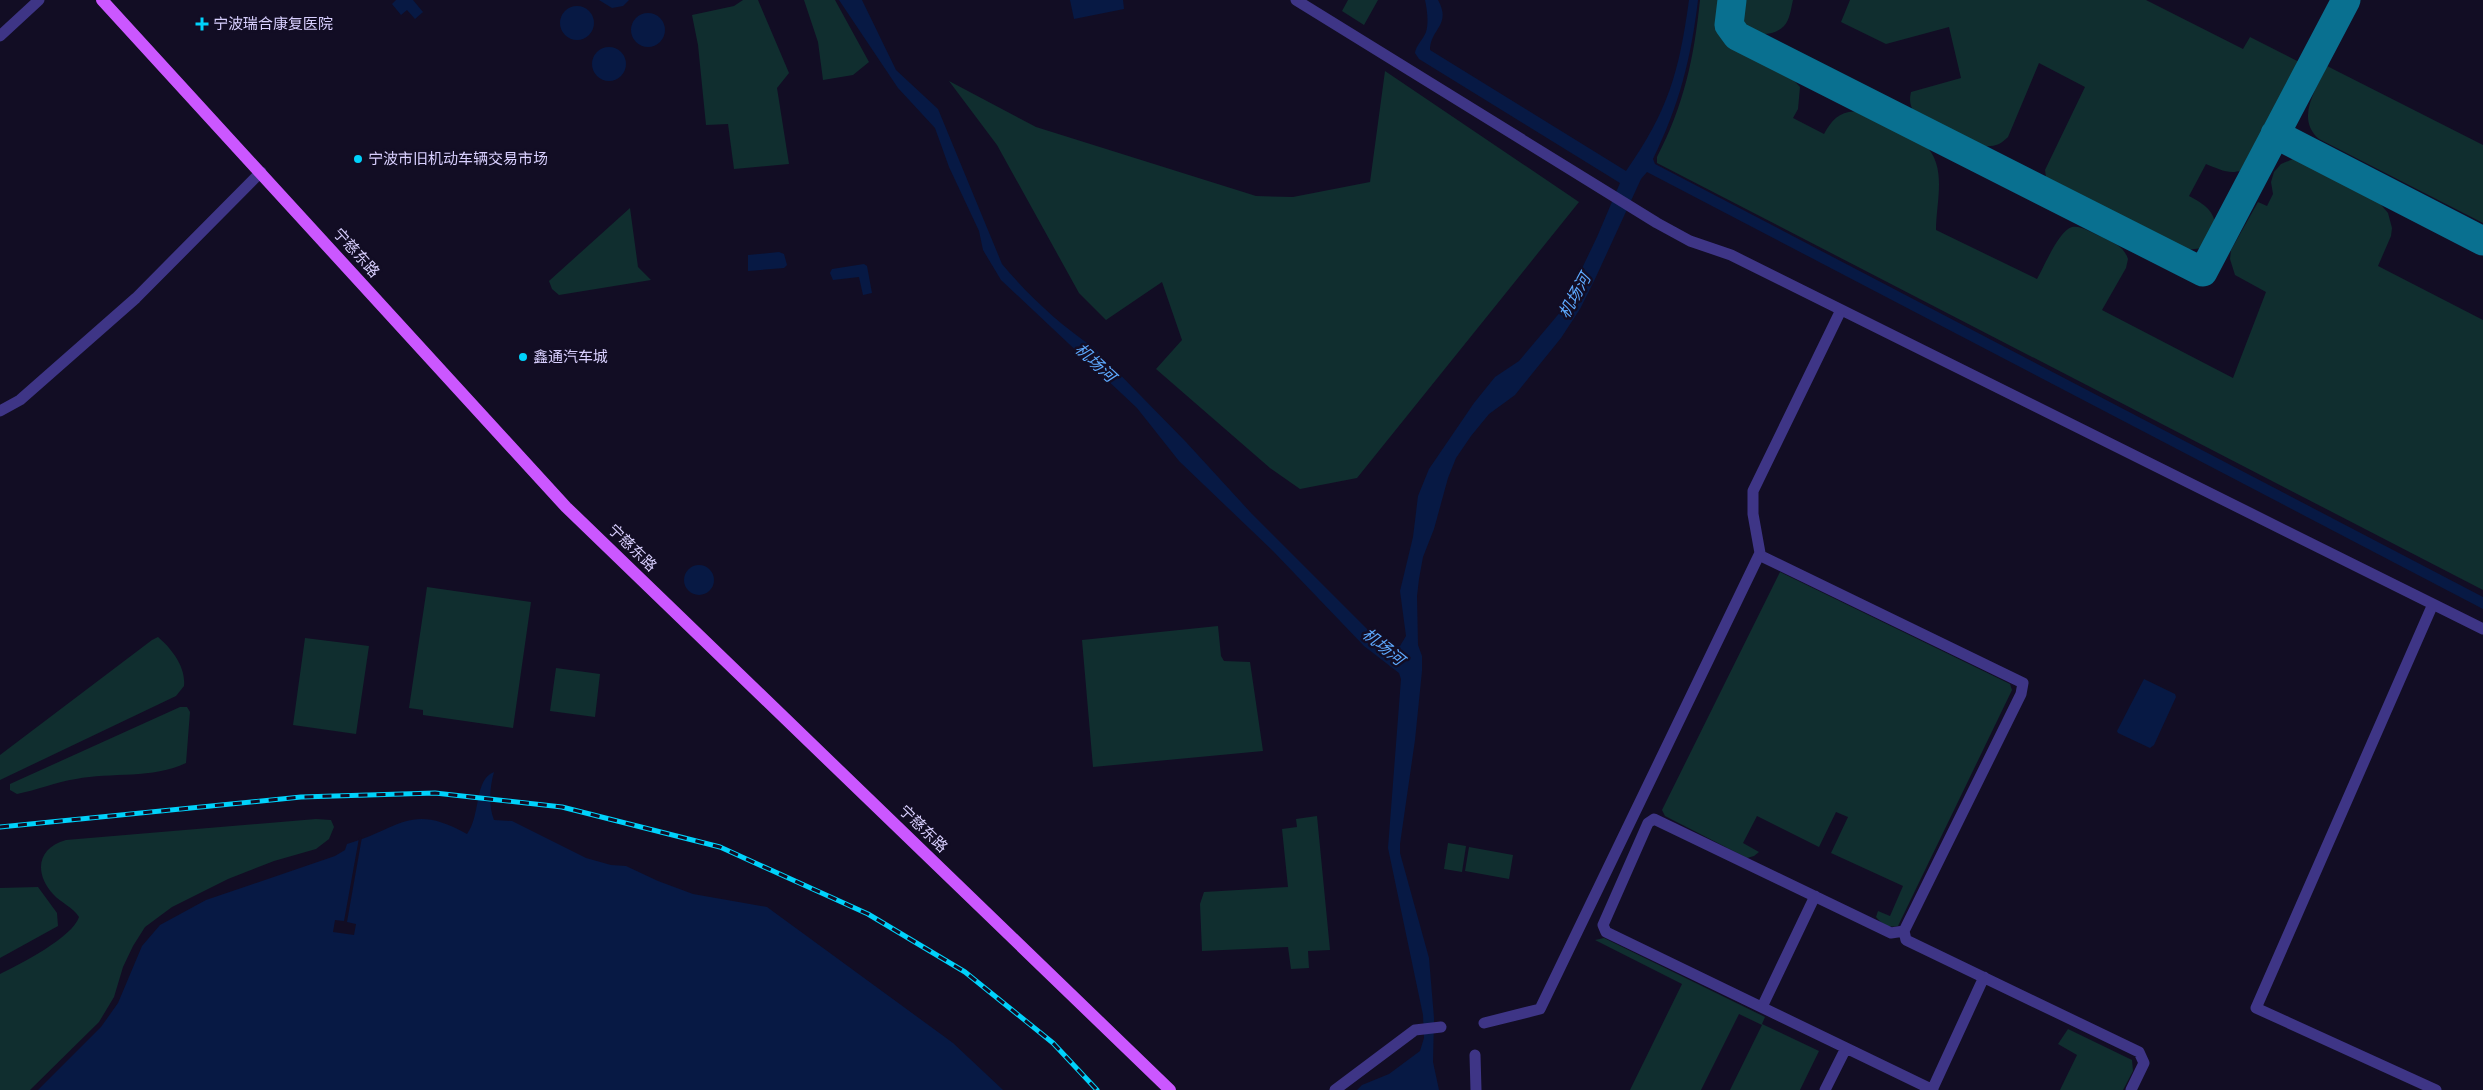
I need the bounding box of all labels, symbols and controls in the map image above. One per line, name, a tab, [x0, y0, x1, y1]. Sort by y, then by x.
place label: 宁波瑞合康复医院	[213, 16, 333, 32]
marker: 宁波瑞合康复医院	[195, 17, 209, 31]
place label: 宁波市旧机动车辆交易市场	[368, 151, 548, 167]
marker: 宁波市旧机动车辆交易市场	[352, 153, 364, 165]
street label: 宁慈东路	[330, 225, 382, 280]
water label: 机场河	[1555, 268, 1595, 321]
water label: 机场河	[1072, 340, 1121, 387]
place label: 鑫通汽车城	[533, 349, 608, 365]
marker: 鑫通汽车城	[517, 351, 529, 363]
street label: 宁慈东路	[605, 521, 659, 574]
water label: 机场河	[1359, 625, 1410, 670]
street label: 宁慈东路	[896, 802, 950, 855]

